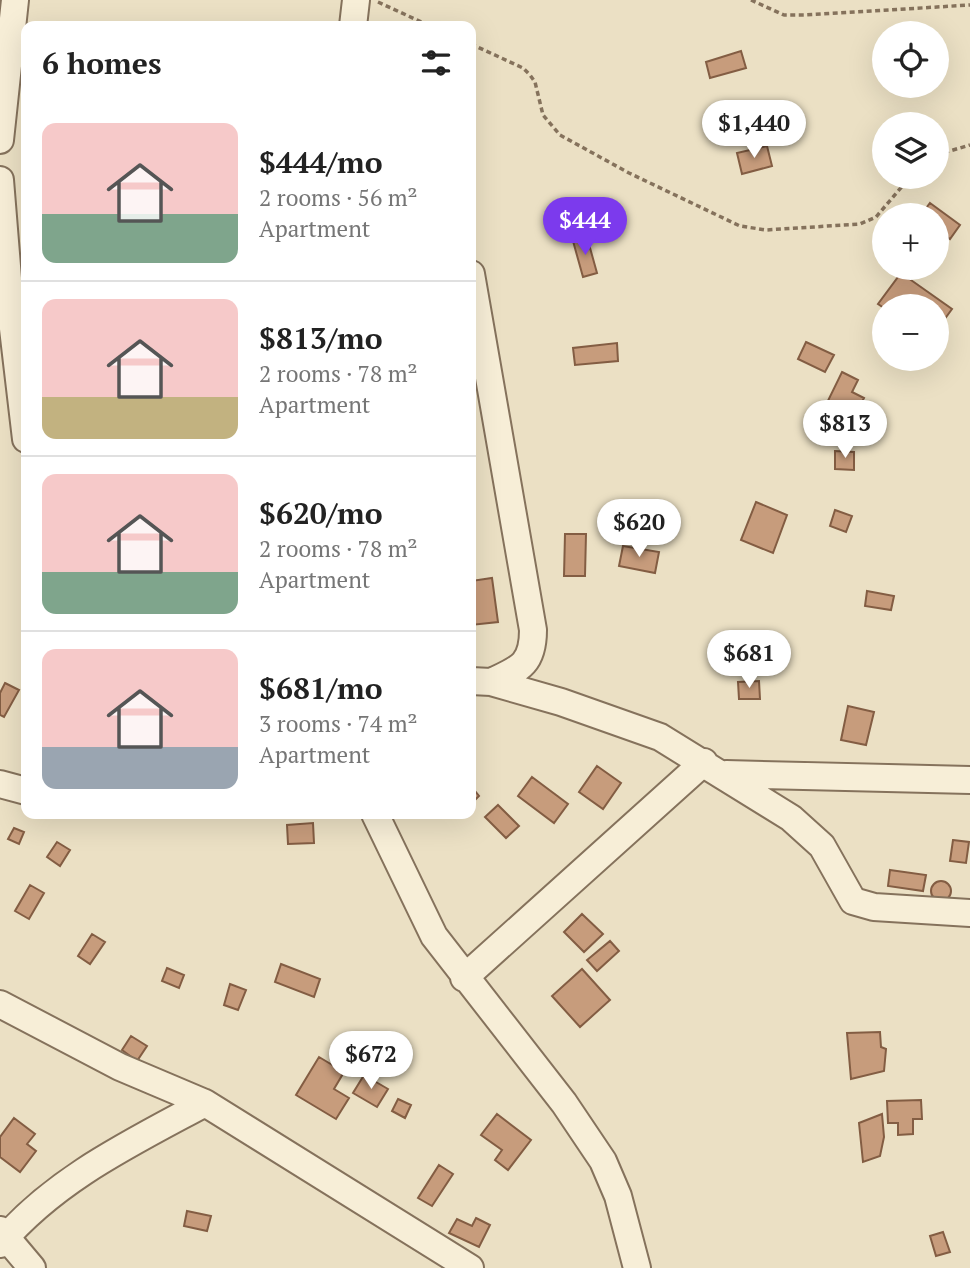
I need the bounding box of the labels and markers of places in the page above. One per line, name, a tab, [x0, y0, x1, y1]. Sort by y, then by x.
pin: $1,440	[697, 100, 811, 160]
pin: $444	[544, 198, 626, 257]
pin: $813	[804, 400, 886, 460]
pin: $620	[598, 500, 680, 559]
pin: $681	[708, 630, 790, 690]
pin: $672	[330, 1032, 412, 1091]

